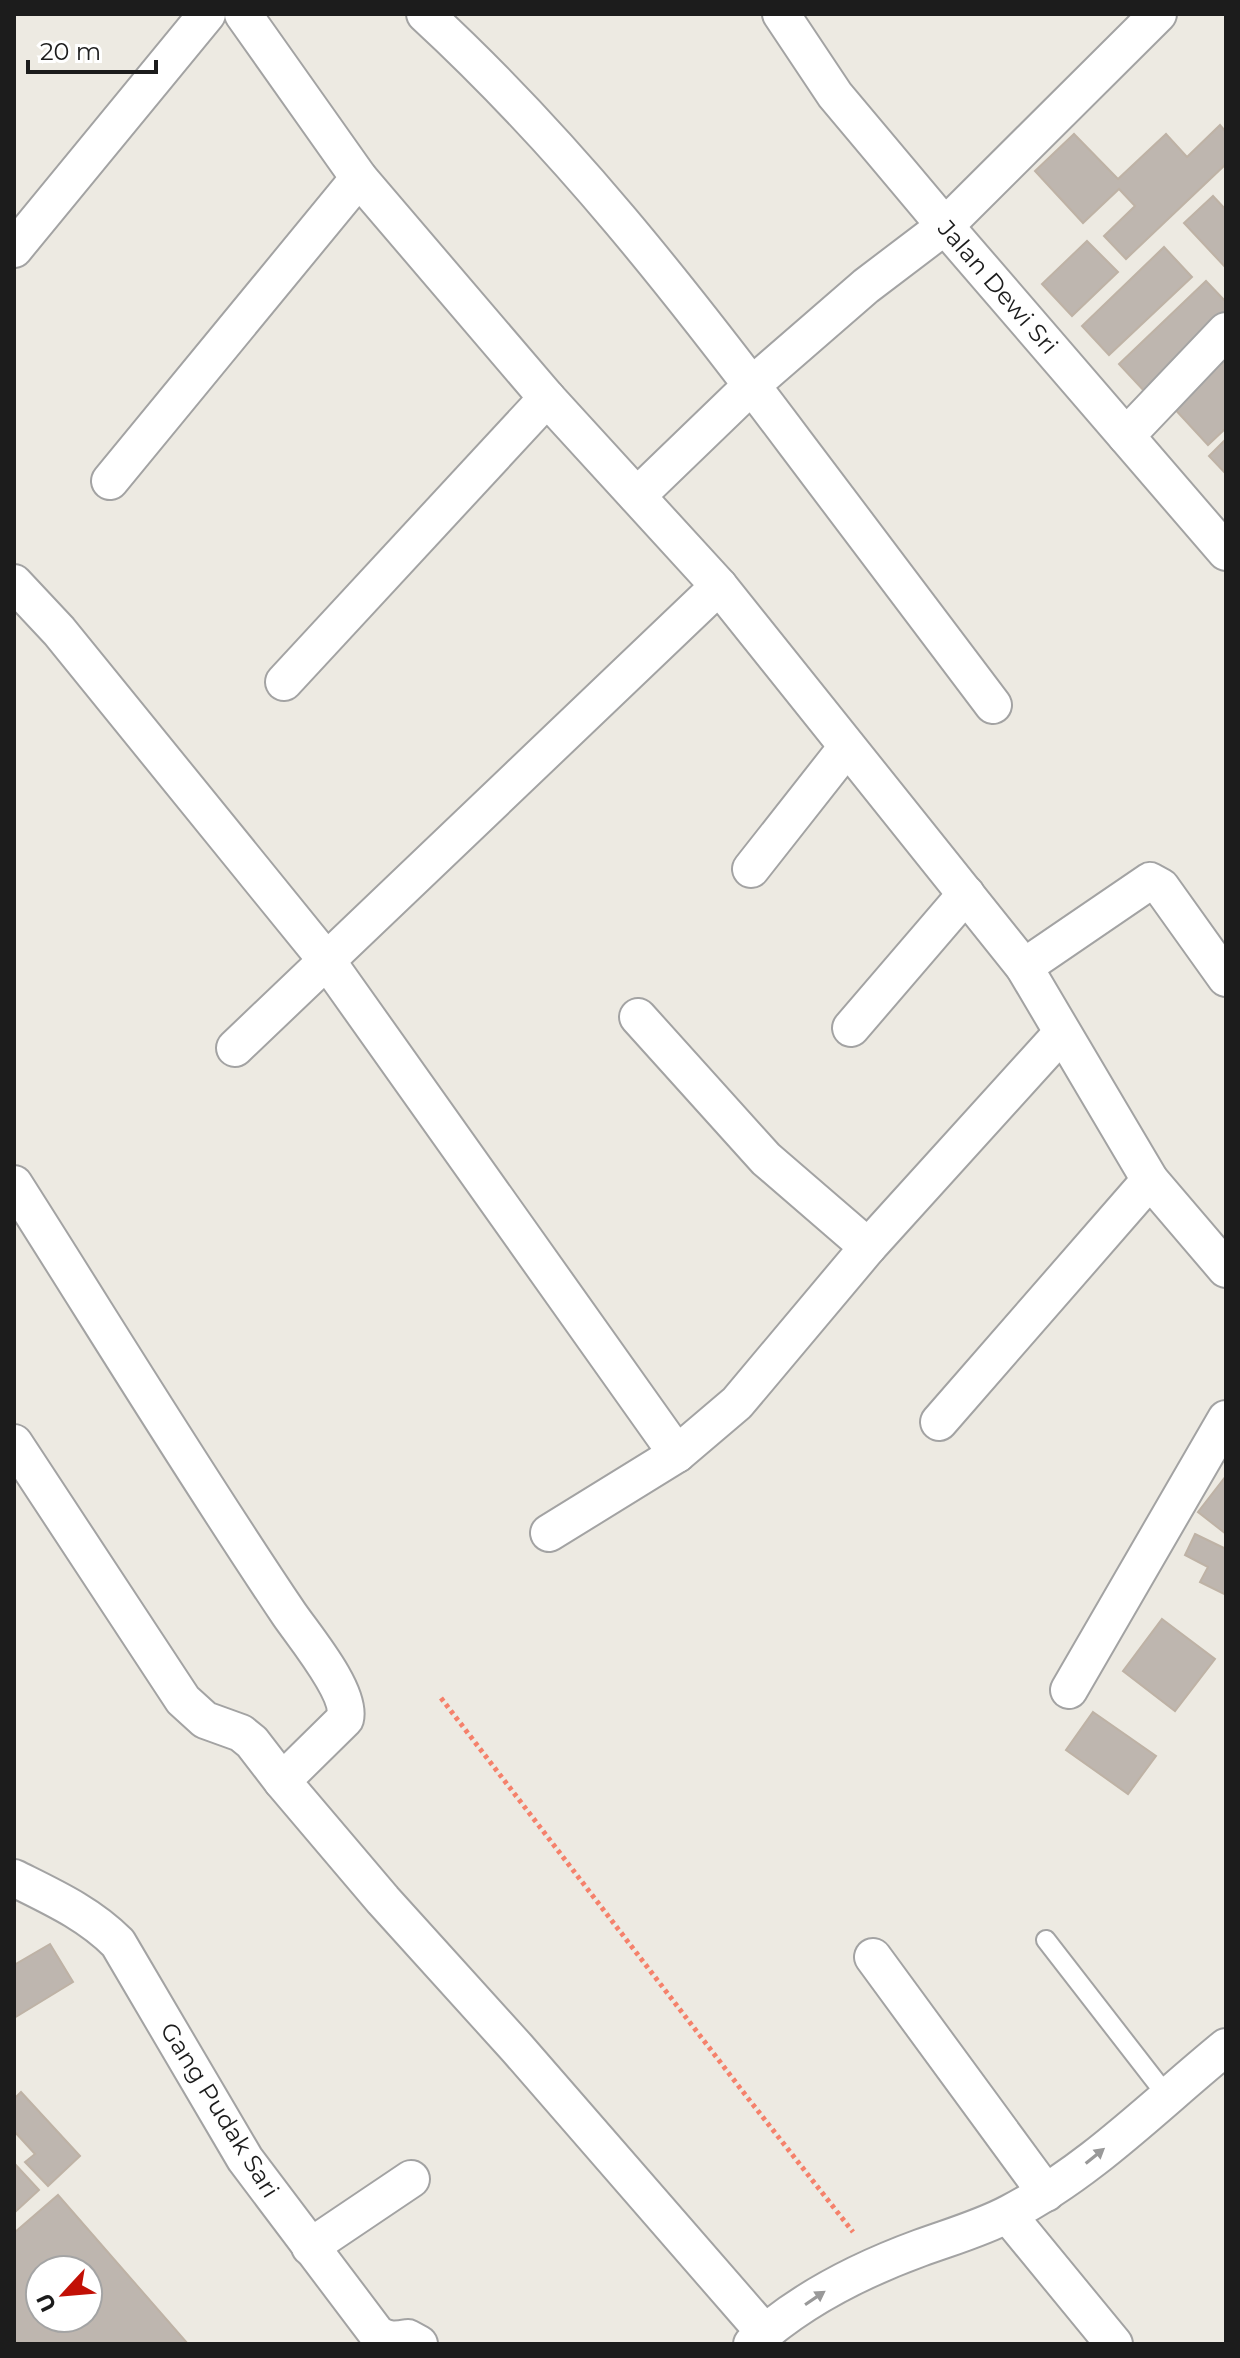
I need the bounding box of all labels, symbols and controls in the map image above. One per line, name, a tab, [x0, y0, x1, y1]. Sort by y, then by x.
scale bar	[28, 24, 156, 74]
text: 20 m	[40, 37, 101, 66]
street label: Jalan Dewi Sri	[931, 213, 1064, 360]
street label: Gang Pudak Sari	[154, 2017, 286, 2203]
one-way arrow	[1085, 2148, 1105, 2165]
north arrow	[24, 2254, 104, 2334]
text: U	[31, 2289, 62, 2316]
one-way arrow	[804, 2291, 826, 2305]

